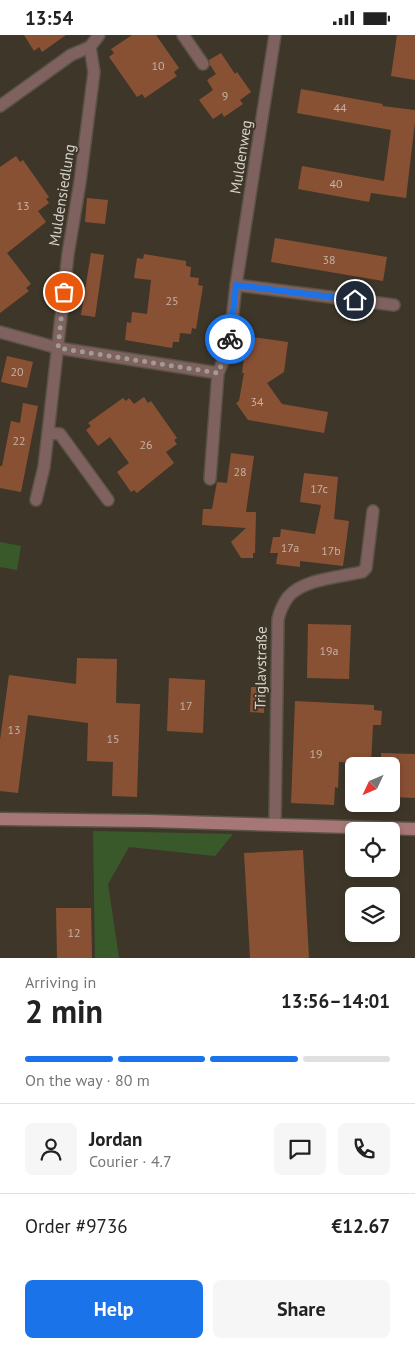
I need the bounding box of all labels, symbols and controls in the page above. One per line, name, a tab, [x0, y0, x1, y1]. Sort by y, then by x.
text: 13:54	[25, 6, 73, 30]
house number: 10	[151, 58, 165, 73]
house number: 9	[222, 88, 228, 103]
house number: 44	[333, 100, 347, 115]
street label: Muldenweg	[225, 119, 256, 195]
street label: Muldensiedlung	[44, 143, 79, 247]
house number: 40	[329, 176, 343, 191]
house number: 13	[16, 198, 30, 213]
house number: 38	[322, 252, 336, 267]
pin	[43, 271, 85, 313]
icon: bag	[50, 278, 78, 306]
pin	[334, 279, 376, 321]
icon: home	[341, 286, 369, 314]
house number: 25	[165, 293, 179, 308]
courier	[205, 314, 255, 364]
icon: bike	[216, 325, 244, 353]
house number: 20	[10, 364, 24, 379]
house number: 34	[250, 394, 264, 409]
house number: 22	[12, 433, 26, 448]
house number: 26	[139, 437, 153, 452]
house number: 28	[233, 464, 247, 479]
house number: 17c	[310, 481, 328, 496]
house number: 17a	[281, 540, 299, 555]
house number: 17b	[321, 543, 341, 558]
street label: Triglavstraße	[250, 626, 271, 710]
house number: 19a	[319, 643, 339, 658]
house number: 17	[179, 698, 193, 713]
house number: 13	[7, 722, 21, 737]
house number: 15	[106, 731, 120, 746]
house number: 19	[309, 746, 323, 761]
north arrow	[345, 757, 400, 813]
map controls	[345, 757, 400, 942]
button: locate	[345, 822, 400, 877]
button: layers	[345, 887, 400, 942]
house number: 12	[67, 925, 81, 940]
text: Arriving in	[25, 972, 96, 992]
text: 13:56–14:01	[281, 989, 390, 1013]
text: 2 min	[25, 990, 103, 1032]
text: On the way · 80 m	[25, 1070, 150, 1090]
button: person	[25, 1123, 77, 1175]
button: chat	[274, 1123, 326, 1175]
button: phone	[338, 1123, 390, 1175]
text: Jordan	[89, 1127, 142, 1151]
text: Courier · 4.7	[89, 1151, 172, 1171]
text: Order #9736	[25, 1214, 128, 1238]
text: €12.67	[331, 1214, 390, 1238]
button: Help	[25, 1280, 203, 1338]
button: Share	[213, 1280, 390, 1338]

